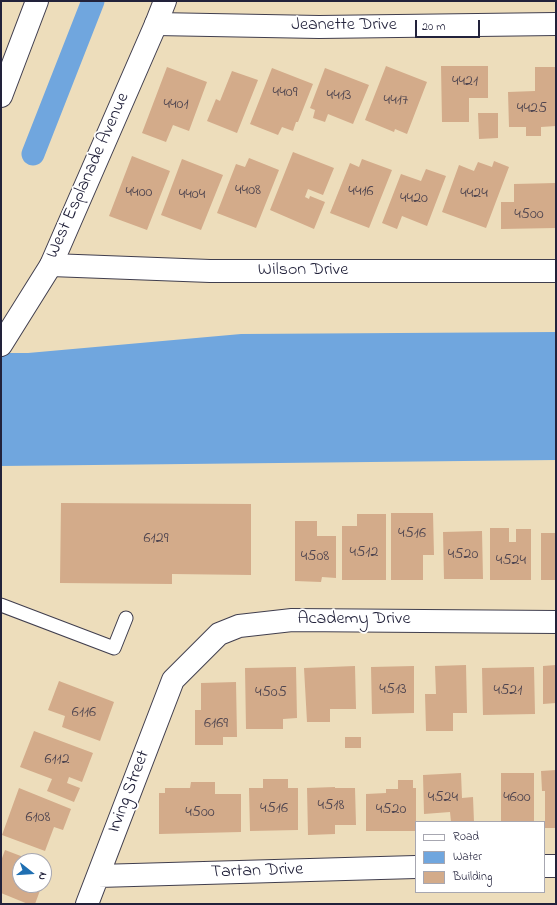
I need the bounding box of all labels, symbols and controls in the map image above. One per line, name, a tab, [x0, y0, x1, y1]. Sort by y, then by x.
scale bar	[417, 12, 482, 38]
street label: Jeanette Drive	[291, 15, 397, 37]
text: 20 m	[422, 18, 445, 36]
house number: 4421	[452, 72, 478, 92]
house number: 4409	[273, 83, 297, 103]
house number: 4413	[327, 86, 351, 106]
street label: West Esplanade Avenue	[43, 90, 135, 262]
house number: 4417	[384, 91, 408, 111]
house number: 4401	[163, 95, 189, 115]
house number: 4425	[517, 99, 547, 119]
house number: 4408	[235, 181, 261, 201]
house number: 4416	[348, 182, 374, 202]
house number: 4400	[125, 183, 153, 203]
house number: 4424	[460, 184, 488, 204]
house number: 4404	[179, 185, 205, 205]
house number: 4420	[400, 189, 428, 209]
house number: 4500	[514, 205, 544, 225]
street label: Wilson Drive	[258, 260, 348, 282]
house number: 4516	[398, 524, 426, 544]
house number: 6129	[144, 529, 168, 549]
house number: 4512	[350, 543, 378, 563]
house number: 4520	[448, 545, 478, 565]
house number: 4508	[301, 547, 329, 567]
house number: 4524	[496, 551, 526, 571]
street label: Academy Drive	[297, 609, 411, 631]
house number: 4513	[379, 680, 407, 700]
house number: 4521	[494, 681, 522, 701]
house number: 4505	[255, 683, 287, 703]
house number: 6116	[72, 703, 96, 723]
house number: 6169	[204, 714, 228, 734]
street label: Irving Street	[104, 748, 156, 836]
house number: 6112	[44, 750, 70, 770]
house number: 4524	[428, 788, 458, 808]
house number: 4600	[503, 788, 531, 808]
house number: 4518	[318, 796, 344, 816]
house number: 4516	[260, 799, 288, 819]
house number: 4520	[376, 800, 406, 820]
house number: 4500	[185, 803, 215, 823]
house number: 6108	[25, 808, 51, 828]
legend	[415, 821, 545, 893]
text: Road	[453, 828, 479, 846]
text: Water	[453, 848, 482, 866]
north arrow	[12, 853, 52, 893]
street label: Tartan Drive	[210, 860, 304, 884]
text: Building	[453, 868, 492, 886]
text: N	[34, 870, 51, 882]

